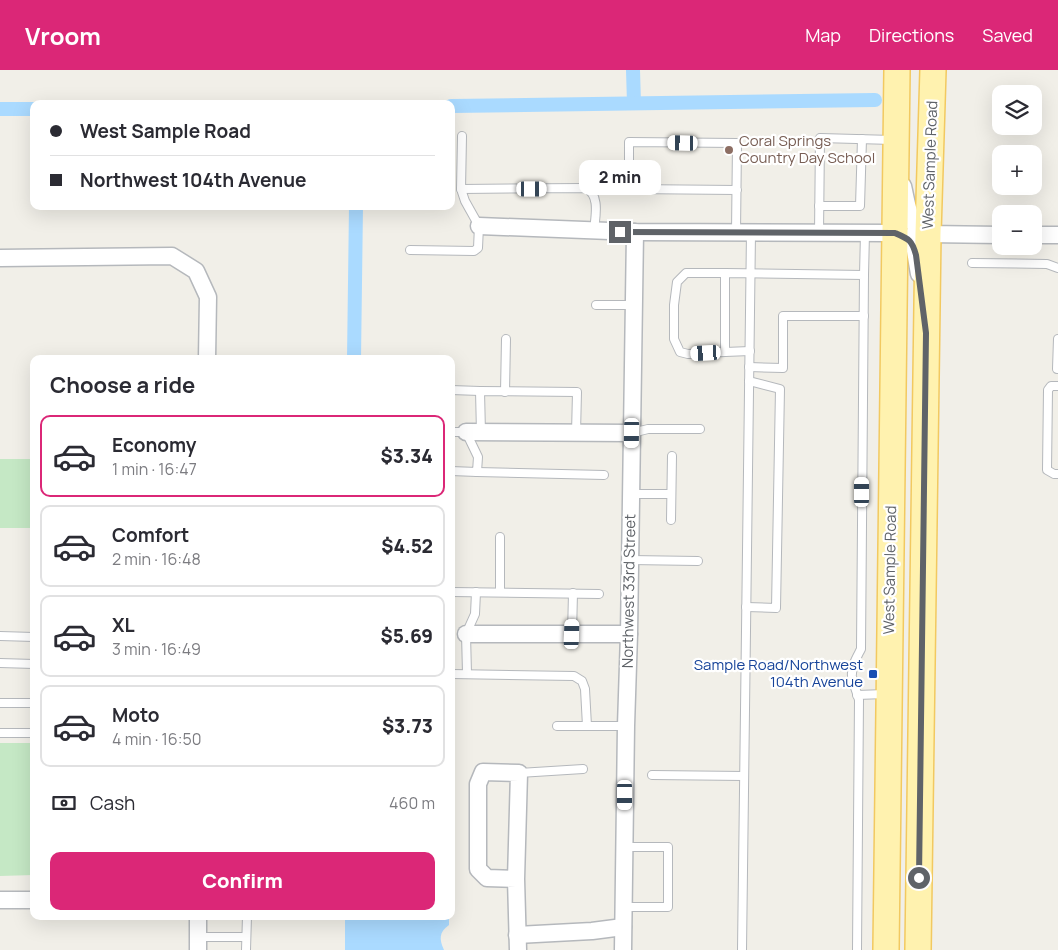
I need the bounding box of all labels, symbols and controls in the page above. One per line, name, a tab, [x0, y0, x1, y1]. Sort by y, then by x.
text: Vroom	[25, 19, 101, 52]
text: Map	[805, 23, 841, 47]
text: Directions	[869, 23, 954, 47]
text: Saved	[982, 23, 1033, 47]
map controls	[992, 85, 1042, 255]
button: layers	[992, 85, 1042, 135]
street label: West Sample Road	[917, 100, 942, 230]
text: West Sample Road	[80, 118, 251, 144]
place label: Coral Springs Country Day School	[739, 130, 875, 168]
car	[667, 135, 698, 151]
marker: Coral Springs Country Day School	[723, 144, 735, 156]
button: +	[992, 145, 1042, 195]
callout: 2 min	[579, 160, 661, 194]
text: 2 min	[599, 166, 641, 188]
text: Northwest 104th Avenue	[80, 167, 306, 193]
car	[517, 182, 547, 197]
button: −	[992, 205, 1042, 255]
route end	[609, 221, 631, 243]
car	[690, 345, 721, 361]
text: Choose a ride	[50, 370, 195, 400]
car	[624, 418, 639, 448]
text: Economy	[112, 432, 196, 458]
icon: car	[52, 434, 97, 479]
text: $3.34	[381, 443, 433, 469]
text: 1 min · 16:47	[112, 458, 197, 480]
car	[854, 477, 869, 507]
street label: West Sample Road	[878, 505, 901, 635]
street label: Northwest 33rd Street	[617, 514, 640, 668]
text: Comfort	[112, 522, 189, 548]
icon: car	[52, 524, 97, 569]
text: $4.52	[381, 533, 433, 559]
text: 2 min · 16:48	[112, 548, 201, 570]
text: XL	[112, 612, 135, 638]
icon: car	[52, 614, 97, 659]
car	[563, 619, 580, 649]
text: $5.69	[380, 623, 433, 649]
text: 3 min · 16:49	[112, 638, 201, 660]
place label: Sample Road/Northwest 104th Avenue	[694, 654, 863, 692]
marker: Sample Road/Northwest 104th Avenue	[867, 668, 879, 680]
text: Moto	[112, 702, 159, 728]
icon: car	[52, 704, 97, 749]
text: $3.73	[382, 713, 433, 739]
text: 4 min · 16:50	[112, 728, 201, 750]
car	[617, 780, 632, 810]
icon: cash	[50, 789, 78, 817]
text: Cash	[90, 790, 135, 816]
text: 460 m	[389, 792, 435, 814]
button: Confirm	[50, 852, 435, 910]
route start	[908, 867, 930, 889]

